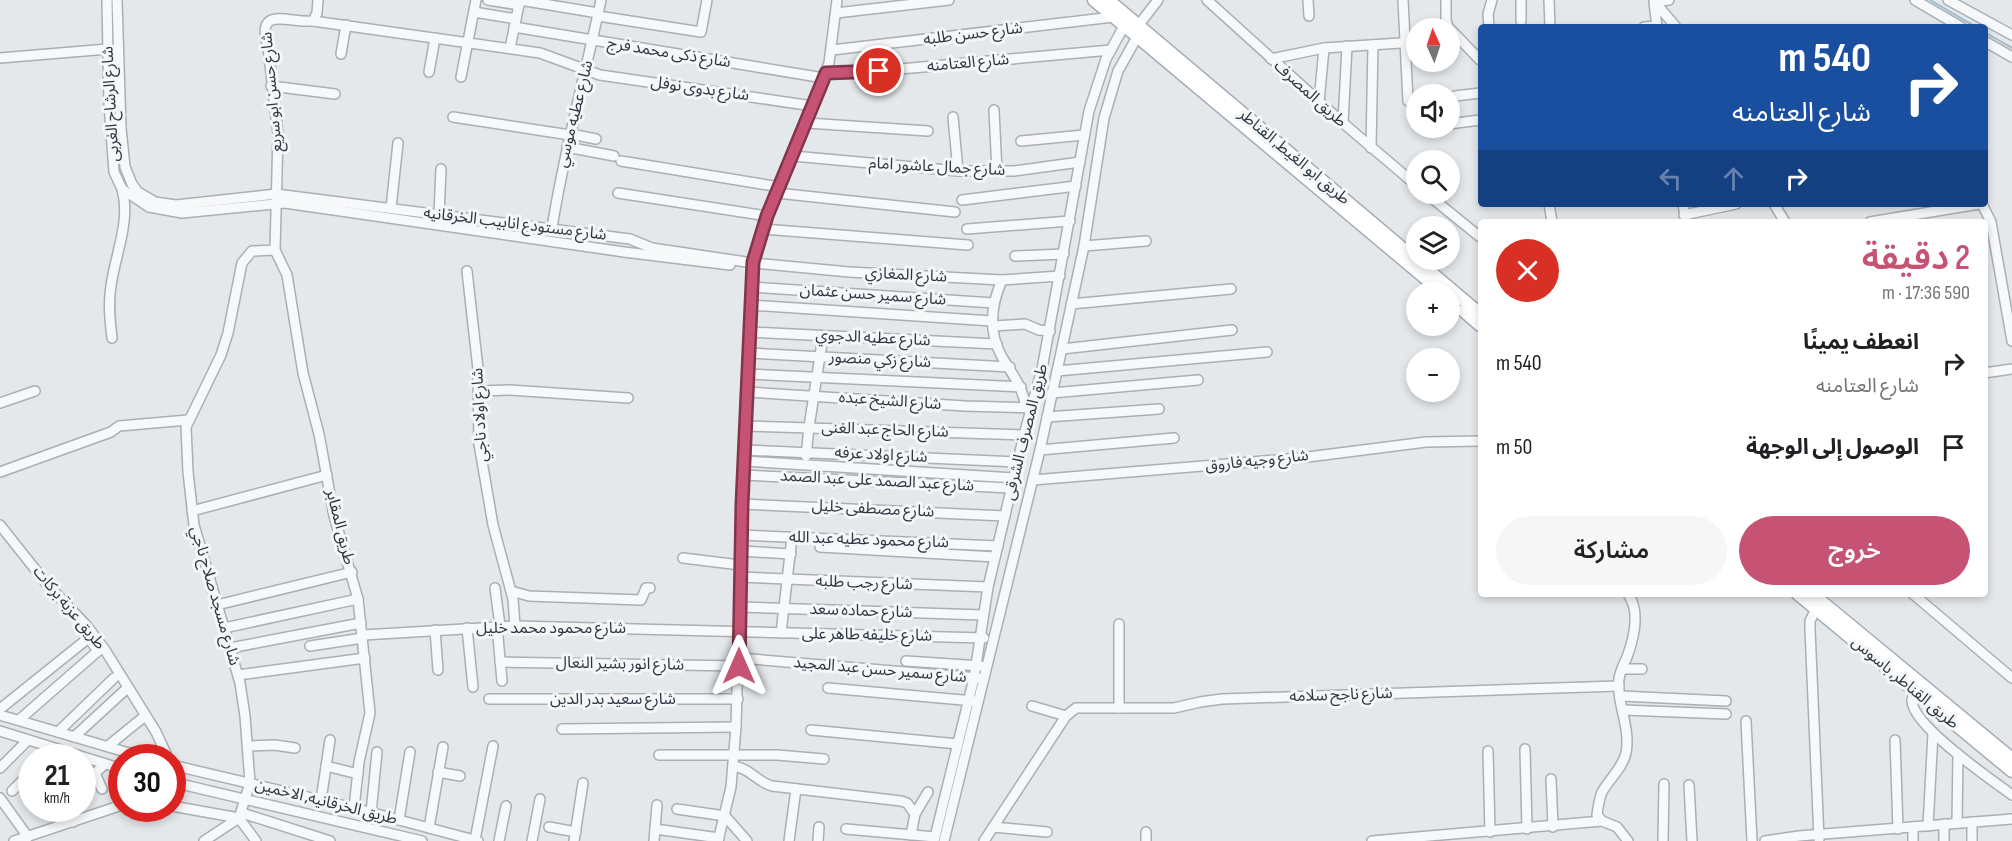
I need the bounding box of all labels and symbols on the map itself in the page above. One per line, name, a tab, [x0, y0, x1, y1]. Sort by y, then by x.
street label: شارع حسن طلبه	[922, 18, 1024, 52]
north arrow	[1406, 18, 1460, 72]
street label: شارع حسن ابو سريع	[257, 31, 289, 153]
street label: شارع ذكى محمد فرج	[606, 34, 732, 74]
pin	[853, 45, 904, 96]
street label: شارع الرشاح الغربى	[98, 46, 126, 162]
street label: شارع العتامنه	[926, 50, 1010, 78]
street label: طريق المصرف	[1270, 57, 1350, 132]
street label: شارع عطيه موسي	[553, 58, 599, 170]
street label: شارع بدوى نوفل	[649, 73, 750, 107]
street label: طريق ابو الغيط, القناطر	[1234, 104, 1354, 209]
street label: شارع جمال عاشور امام	[868, 154, 1006, 182]
street label: شارع مستودع انابيب الخرقانيه	[422, 203, 608, 247]
street label: شارع المغازي	[864, 263, 947, 289]
street label: شارع سمير حسن عثمان	[799, 280, 947, 312]
street label: شارع عطيه الدجوي	[815, 326, 931, 352]
street label: شارع زكي منصور	[827, 348, 932, 374]
street label: طريق المصرف الشرقى	[1000, 362, 1052, 502]
street label: شارع اولاد ناجي	[468, 367, 494, 463]
street label: شارع الشيخ عبده	[838, 388, 942, 416]
street label: شارع الحاج عبد الغنى	[821, 418, 949, 444]
street label: شارع اولاد عرفه	[834, 443, 928, 469]
street label: شارع وجيه فاروق	[1204, 446, 1310, 478]
street label: شارع عبد الصمد على عبد الصمد	[779, 466, 975, 498]
street label: طريق المقابر	[321, 486, 359, 567]
street label: شارع مصطفى خليل	[811, 496, 935, 524]
street label: شارع مسجد صلاح ناجي	[184, 524, 244, 668]
street label: شارع محمود عطيه عبد الله	[789, 528, 949, 554]
street label: طريق عزبة بركات	[29, 563, 109, 654]
street label: شارع رجب طلبه	[815, 572, 913, 596]
street label: شارع حماده سعد	[809, 600, 913, 624]
street label: شارع محمود محمد خليل	[476, 619, 626, 640]
street label: شارع خليفه طاهر على	[802, 624, 932, 648]
street label: طريق القناطر, باسوس	[1848, 633, 1963, 733]
position arrow	[707, 634, 771, 698]
street label: شارع انور بشير النعال	[556, 653, 684, 677]
street label: شارع سمير حسن عبد المجيد	[792, 653, 968, 689]
street label: شارع ناجح سلامه	[1289, 684, 1393, 708]
street label: شارع سعيد بدر الدين	[550, 690, 676, 711]
speed limit sign: 30	[108, 744, 186, 822]
street label: طريق الخرقانيه, الاخمين	[253, 775, 399, 829]

